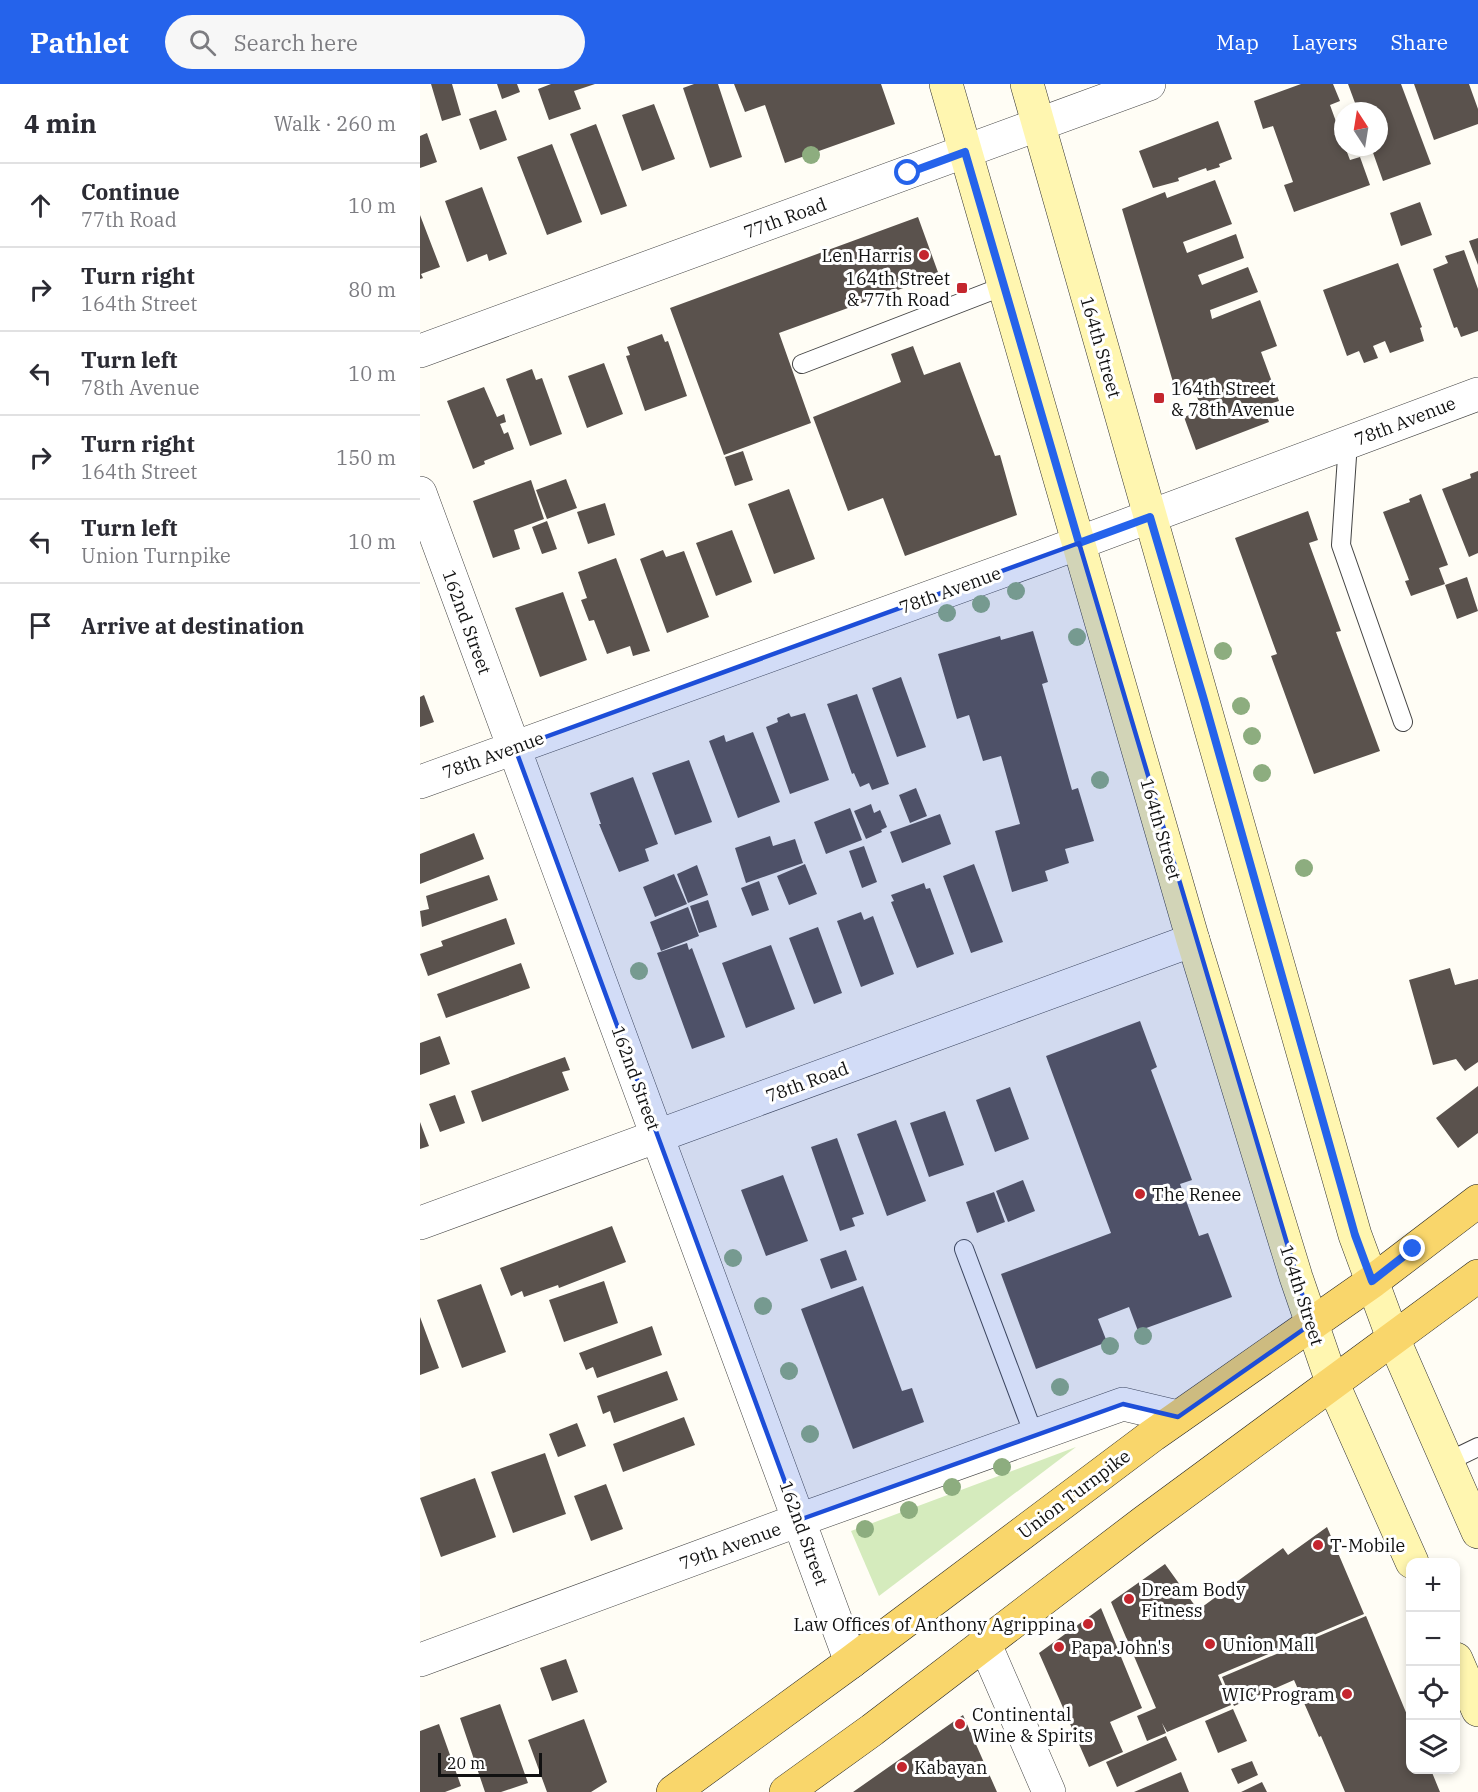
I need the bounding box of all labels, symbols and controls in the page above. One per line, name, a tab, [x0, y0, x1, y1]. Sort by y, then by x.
search box	[165, 15, 585, 69]
text: Pathlet	[30, 24, 129, 61]
icon: search	[186, 26, 219, 59]
text: Search here	[234, 28, 358, 57]
text: Map	[1216, 28, 1259, 56]
text: Layers	[1292, 28, 1358, 56]
text: Share	[1391, 28, 1448, 56]
north arrow	[1334, 102, 1388, 156]
text: 4 min	[24, 106, 97, 140]
text: Walk · 260 m	[274, 110, 396, 137]
route start	[894, 159, 920, 185]
text: Continue	[81, 177, 180, 206]
icon: ahead	[24, 189, 57, 222]
text: 10 m	[348, 192, 396, 219]
street label: 77th Road	[741, 192, 830, 244]
text: 77th Road	[81, 206, 177, 233]
place label: Len Harris	[822, 244, 912, 267]
marker: Len Harris	[917, 248, 931, 262]
text: Turn right	[81, 261, 195, 290]
place label: 164th Street & 77th Road	[845, 267, 950, 311]
icon: right	[24, 273, 57, 306]
text: 80 m	[348, 276, 396, 303]
marker: 164th Street & 77th Road	[955, 281, 969, 295]
text: 164th Street	[81, 290, 197, 317]
street label: 164th Street	[1076, 293, 1126, 401]
text: Turn left	[81, 345, 177, 374]
icon: left	[24, 357, 57, 390]
text: 10 m	[348, 360, 396, 387]
text: 78th Avenue	[81, 374, 199, 401]
place label: 164th Street & 78th Avenue	[1171, 377, 1295, 421]
marker: 164th Street & 78th Avenue	[1152, 391, 1166, 405]
street label: 78th Avenue	[1351, 391, 1459, 451]
text: Turn right	[81, 429, 195, 458]
icon: right	[24, 441, 57, 474]
text: 150 m	[336, 444, 396, 471]
text: 164th Street	[81, 458, 197, 485]
text: Turn left	[81, 513, 177, 542]
icon: left	[24, 525, 57, 558]
text: 10 m	[348, 528, 396, 555]
text: Union Turnpike	[81, 542, 231, 569]
street label: 78th Avenue	[896, 561, 1004, 619]
street label: 162nd Street	[437, 567, 497, 677]
icon: arrive	[24, 609, 57, 642]
text: Arrive at destination	[81, 611, 304, 640]
street label: 78th Avenue	[439, 726, 547, 784]
street label: 164th Street	[1136, 775, 1186, 883]
street label: 162nd Street	[606, 1023, 666, 1133]
street label: 78th Road	[763, 1056, 852, 1108]
place label: The Renee	[1152, 1183, 1241, 1206]
marker: The Renee	[1133, 1187, 1147, 1201]
route end	[1399, 1235, 1425, 1261]
street label: 164th Street	[1275, 1242, 1329, 1348]
street label: Union Turnpike	[1013, 1444, 1135, 1544]
street label: 162nd Street	[774, 1478, 834, 1588]
street label: 79th Avenue	[676, 1517, 784, 1575]
place label: T-Mobile	[1330, 1534, 1405, 1557]
marker: T-Mobile	[1311, 1538, 1325, 1552]
map controls	[1406, 1558, 1460, 1774]
button: +	[1406, 1558, 1460, 1612]
place label: Dream Body Fitness	[1141, 1578, 1246, 1622]
marker: Dream Body Fitness	[1122, 1592, 1136, 1606]
button: −	[1406, 1612, 1460, 1666]
place label: Law Offices of Anthony Agrippina	[793, 1613, 1076, 1636]
marker: Law Offices of Anthony Agrippina	[1081, 1617, 1095, 1631]
place label: Union Mall	[1222, 1633, 1315, 1656]
place label: Papa John's	[1071, 1636, 1170, 1659]
marker: Union Mall	[1203, 1637, 1217, 1651]
marker: Papa John's	[1052, 1640, 1066, 1654]
button: locate	[1406, 1666, 1460, 1720]
place label: WIC Program	[1222, 1683, 1335, 1706]
marker: WIC Program	[1340, 1687, 1354, 1701]
place label: Continental Wine & Spirits	[972, 1703, 1093, 1747]
marker: Continental Wine & Spirits	[953, 1717, 967, 1731]
button: layers	[1406, 1720, 1460, 1774]
scale bar	[438, 1750, 542, 1778]
text: 20 m	[447, 1753, 485, 1773]
place label: Kabayan	[914, 1756, 987, 1779]
marker: Kabayan	[895, 1760, 909, 1774]

